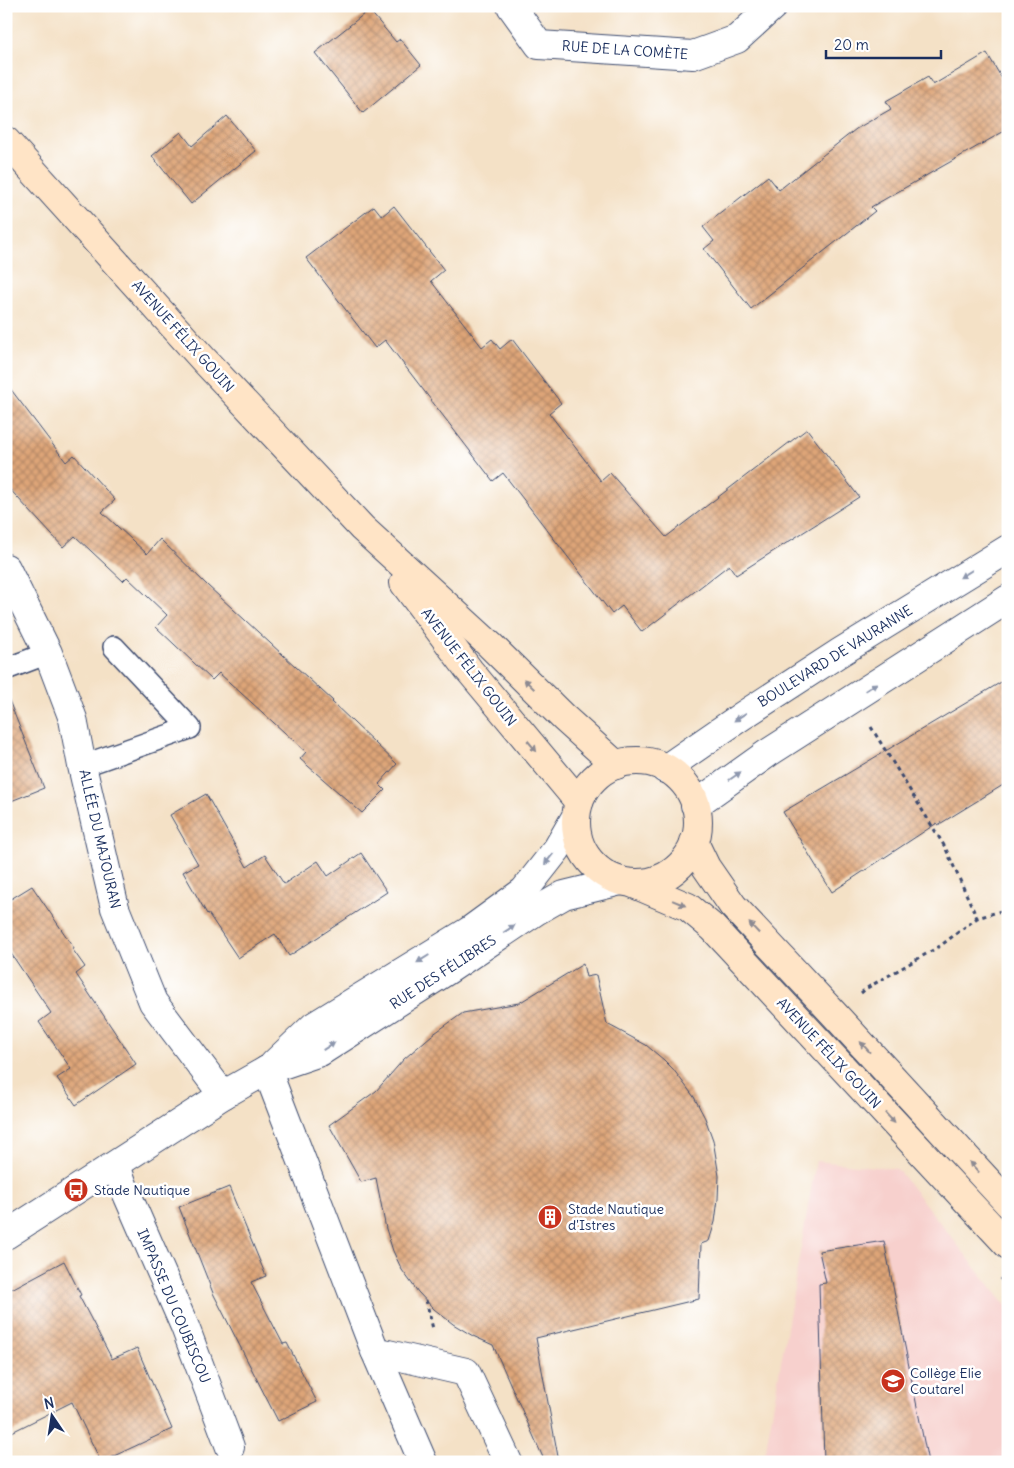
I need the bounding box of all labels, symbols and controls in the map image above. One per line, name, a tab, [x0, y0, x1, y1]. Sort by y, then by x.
scale bar	[826, 28, 942, 60]
text: 20 m	[834, 35, 869, 54]
street label: RUE DE LA COMÈTE	[561, 37, 689, 63]
street label: AVENUE FÉLIX GOUIN	[128, 276, 238, 396]
one-way arrow	[960, 570, 973, 579]
street label: BOULEVARD DE VAURANNE	[754, 601, 916, 711]
street label: AVENUE FÉLIX GOUIN	[417, 604, 521, 730]
one-way arrow	[523, 678, 535, 690]
one-way arrow	[864, 683, 877, 692]
one-way arrow	[733, 712, 747, 722]
one-way arrow	[526, 739, 537, 752]
street label: ALLÉE DU MAJOURAN	[75, 768, 125, 910]
one-way arrow	[728, 771, 741, 782]
one-way arrow	[544, 852, 555, 865]
one-way arrow	[672, 899, 686, 907]
one-way arrow	[748, 923, 760, 935]
one-way arrow	[502, 924, 516, 934]
street label: RUE DES FÉLIBRES	[386, 931, 500, 1013]
one-way arrow	[417, 954, 430, 964]
street label: AVENUE FÉLIX GOUIN	[773, 994, 885, 1112]
one-way arrow	[322, 1041, 336, 1051]
one-way arrow	[859, 1042, 871, 1054]
one-way arrow	[884, 1112, 896, 1124]
one-way arrow	[968, 1162, 980, 1174]
bus stop icon: Stade Nautique	[63, 1177, 89, 1203]
place label: Stade Nautique	[94, 1181, 190, 1199]
place label: Stade Nautique d'Istres	[568, 1200, 664, 1234]
building icon: Stade Nautique d'Istres	[537, 1204, 563, 1230]
street label: IMPASSE DU COUBISCOU	[133, 1226, 215, 1386]
place label: Collège Elie Coutarel	[910, 1364, 982, 1398]
school or university icon: Collège Elie Coutarel	[880, 1368, 906, 1394]
north arrow	[28, 1390, 78, 1440]
text: N	[42, 1393, 56, 1413]

